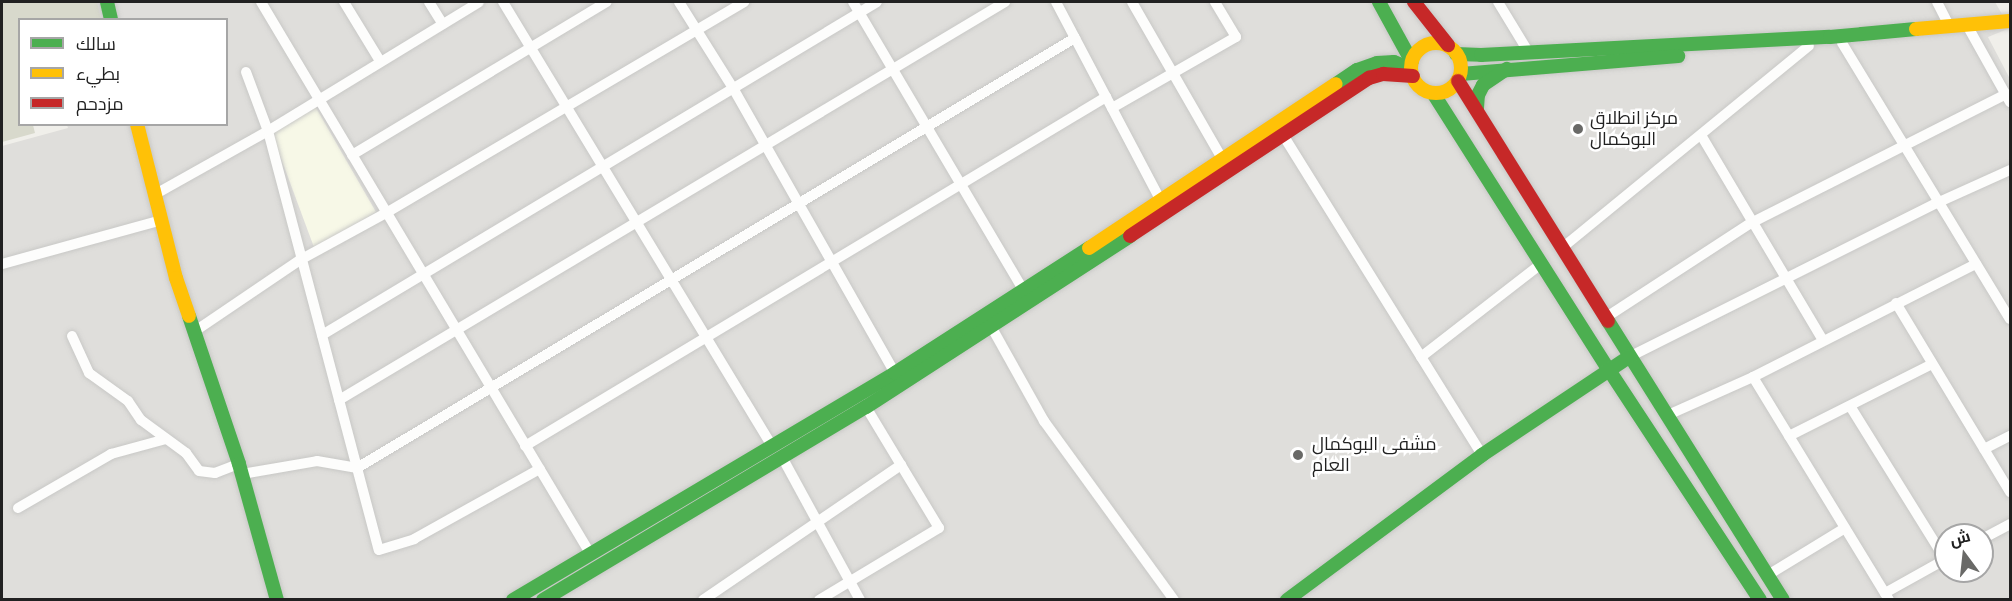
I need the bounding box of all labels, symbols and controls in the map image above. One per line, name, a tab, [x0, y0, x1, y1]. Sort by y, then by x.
legend	[18, 18, 228, 126]
text: سالك	[76, 32, 116, 55]
text: بطيء	[76, 62, 120, 85]
text: مزدحم	[76, 92, 124, 115]
place label: مركز انطلاق البوكمال	[1590, 108, 1678, 150]
marker: مركز انطلاق البوكمال	[1571, 122, 1585, 136]
place label: مشفى البوكمال العام	[1312, 434, 1436, 476]
marker: مشفى البوكمال العام	[1289, 446, 1307, 464]
north arrow	[1934, 523, 1994, 583]
text: ش	[1947, 525, 1972, 550]

